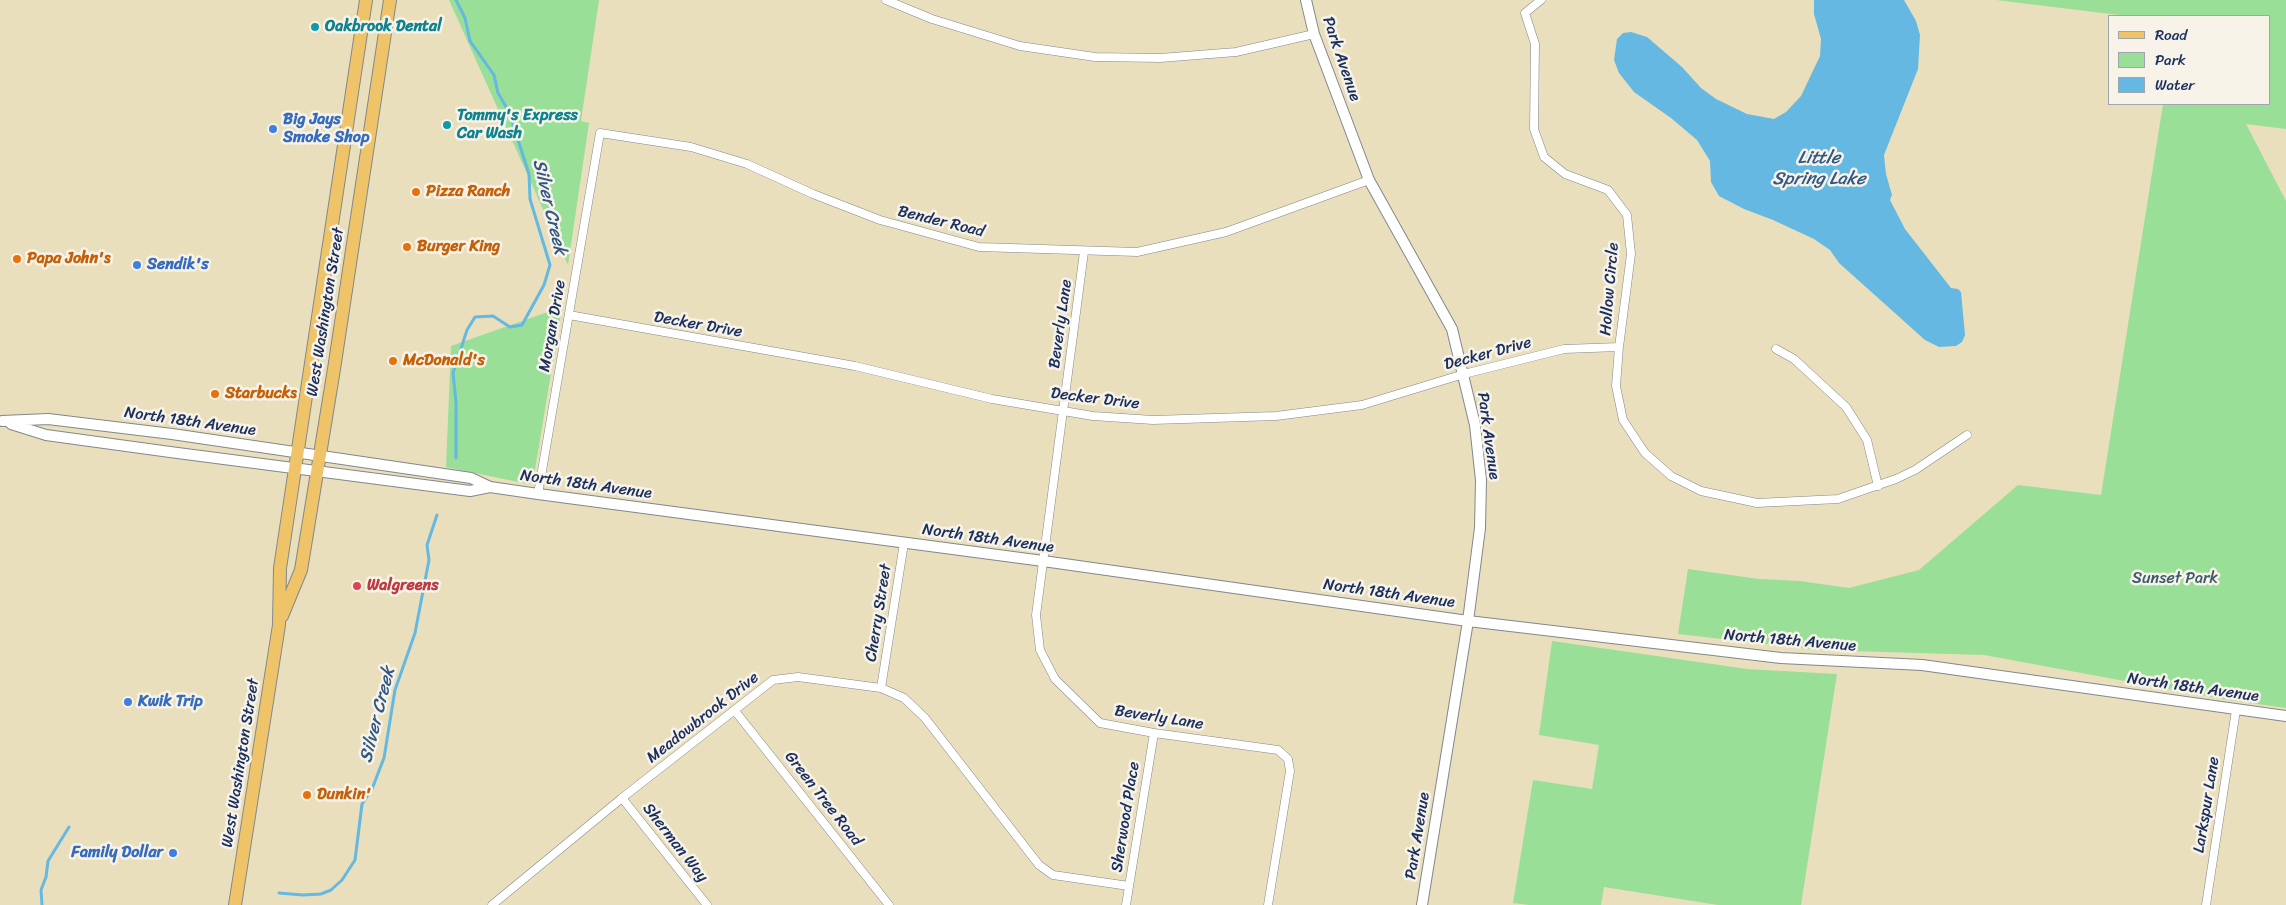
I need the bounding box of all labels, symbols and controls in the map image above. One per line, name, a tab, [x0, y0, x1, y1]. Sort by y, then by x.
street label: Park Avenue	[1318, 14, 1364, 104]
legend	[2108, 15, 2271, 105]
place label: Oakbrook Dental	[325, 17, 442, 37]
marker: Oakbrook Dental	[309, 21, 321, 33]
text: Road	[2155, 22, 2187, 48]
text: Park	[2155, 47, 2186, 73]
text: Water	[2155, 72, 2195, 98]
place label: Tommy's Express Car Wash	[457, 106, 578, 144]
place label: Big Jays Smoke Shop	[283, 110, 369, 148]
marker: Tommy's Express Car Wash	[441, 119, 453, 131]
marker: Big Jays Smoke Shop	[267, 123, 279, 135]
water label: Little Spring Lake	[1773, 147, 1865, 190]
water label: Silver Creek	[527, 157, 571, 257]
place label: Pizza Ranch	[426, 182, 510, 202]
marker: Pizza Ranch	[410, 186, 422, 198]
street label: Bender Road	[896, 202, 986, 242]
street label: West Washington Street	[303, 226, 349, 398]
place label: Burger King	[417, 237, 500, 257]
marker: Burger King	[401, 241, 413, 253]
street label: Hollow Circle	[1596, 242, 1624, 336]
place label: Papa John's	[27, 249, 111, 269]
marker: Papa John's	[11, 253, 23, 265]
place label: Sendik's	[147, 255, 209, 275]
marker: Sendik's	[131, 259, 143, 271]
street label: Beverly Lane	[1045, 278, 1077, 370]
street label: Morgan Drive	[535, 279, 571, 373]
street label: Decker Drive	[652, 308, 744, 342]
street label: Decker Drive	[1442, 333, 1534, 375]
place label: McDonald's	[403, 351, 485, 371]
marker: McDonald's	[387, 355, 399, 367]
place label: Starbucks	[225, 384, 297, 404]
street label: Decker Drive	[1049, 384, 1141, 414]
marker: Starbucks	[209, 388, 221, 400]
street label: Park Avenue	[1472, 391, 1504, 481]
street label: North 18th Avenue	[123, 403, 257, 441]
street label: North 18th Avenue	[519, 466, 653, 504]
street label: North 18th Avenue	[921, 520, 1055, 558]
street label: Cherry Street	[862, 563, 896, 663]
park label: Sunset Park	[2132, 569, 2218, 589]
street label: North 18th Avenue	[1322, 575, 1456, 613]
place label: Walgreens	[367, 576, 438, 596]
marker: Walgreens	[351, 580, 363, 592]
street label: North 18th Avenue	[1723, 626, 1857, 656]
water label: Silver Creek	[356, 665, 400, 765]
street label: Meadowbrook Drive	[643, 668, 763, 768]
street label: North 18th Avenue	[2126, 669, 2260, 707]
street label: West Washington Street	[218, 677, 264, 849]
place label: Kwik Trip	[138, 692, 203, 712]
marker: Kwik Trip	[122, 696, 134, 708]
street label: Beverly Lane	[1113, 701, 1205, 735]
street label: Green Tree Road	[780, 748, 866, 850]
street label: Larkspur Lane	[2190, 756, 2224, 854]
street label: Sherwood Place	[1108, 760, 1144, 874]
place label: Dunkin'	[317, 785, 371, 805]
marker: Dunkin'	[301, 789, 313, 801]
street label: Park Avenue	[1402, 791, 1434, 881]
street label: Sherman Way	[638, 800, 712, 886]
place label: Family Dollar	[71, 843, 163, 863]
marker: Family Dollar	[167, 847, 179, 859]

